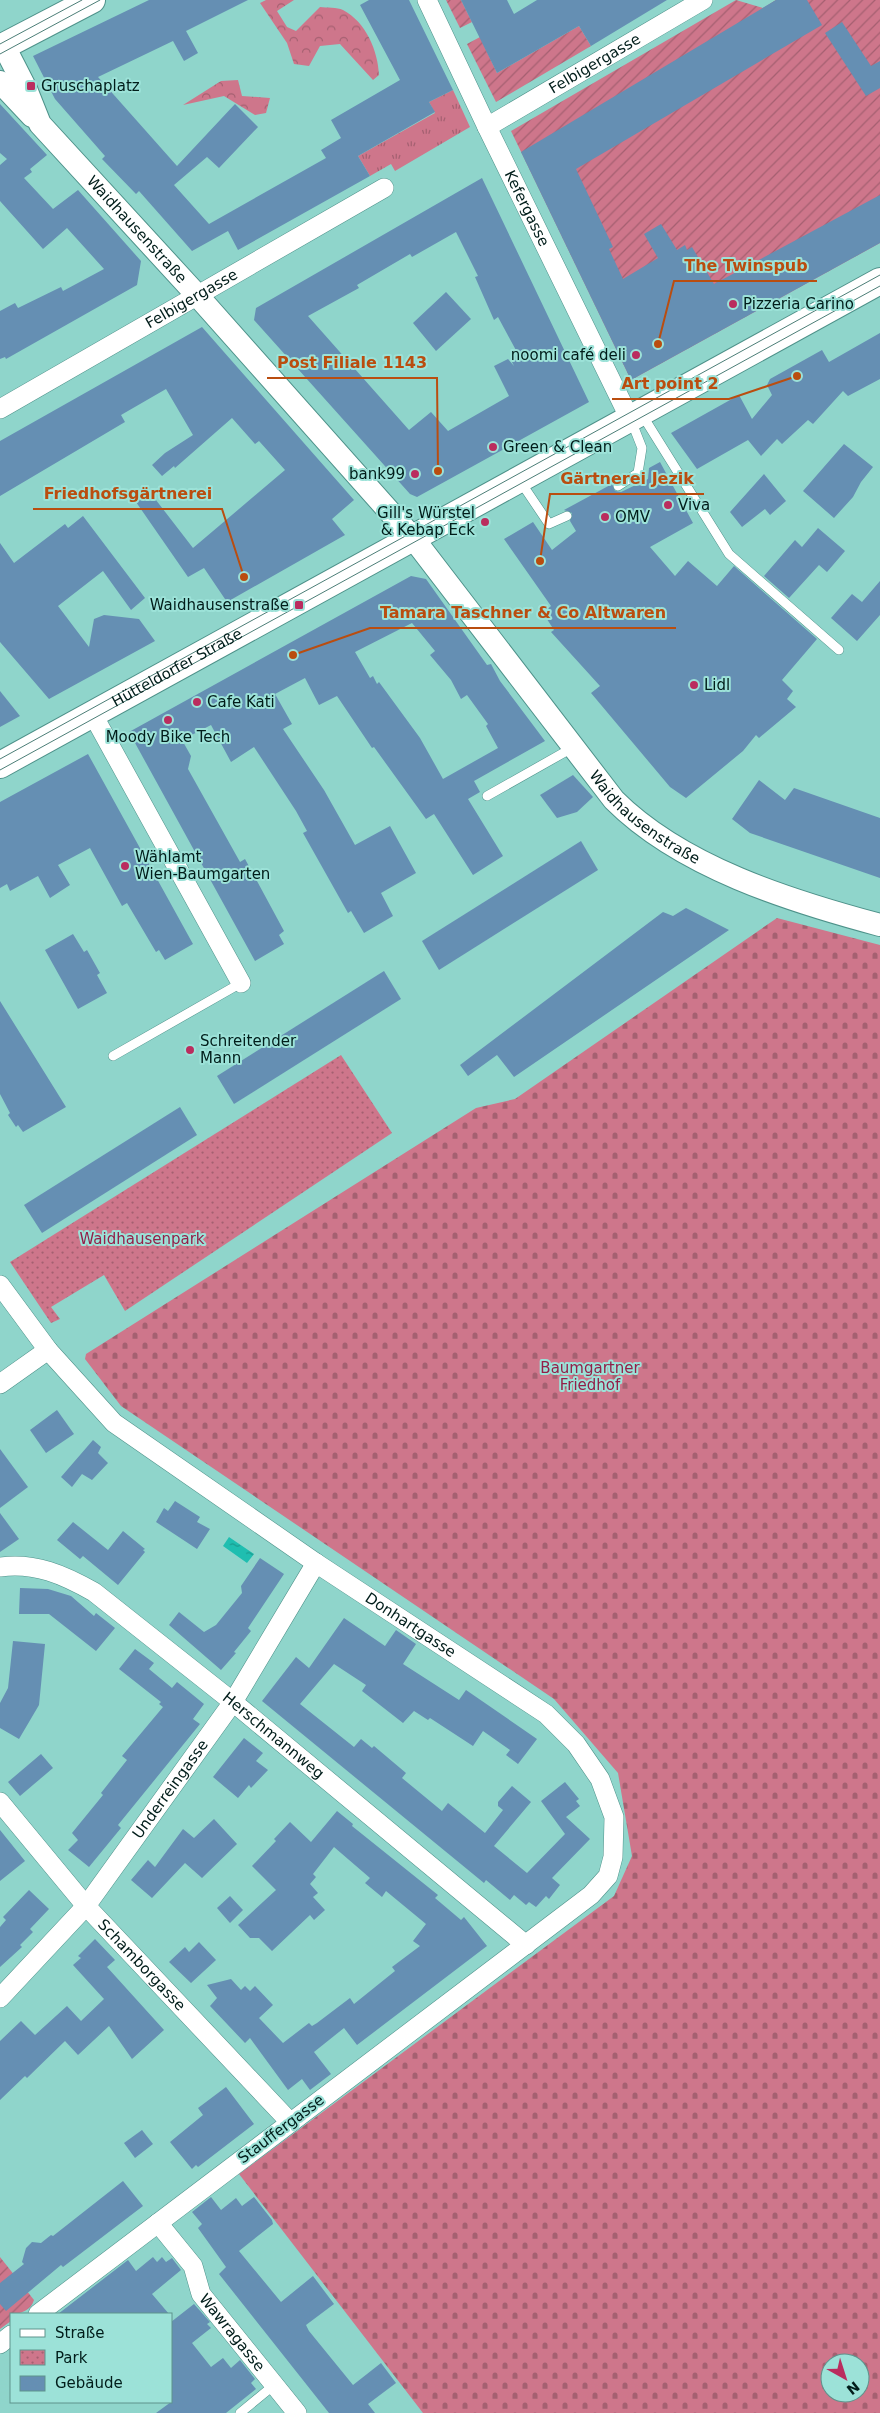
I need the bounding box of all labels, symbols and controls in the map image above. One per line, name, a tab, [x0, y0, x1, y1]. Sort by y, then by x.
street label: Felbigergasse	[546, 30, 644, 98]
place label: Gruschaplatz	[41, 77, 140, 95]
marker: Gruschaplatz	[25, 80, 37, 92]
street label: Kefergasse	[501, 167, 553, 249]
street label: Waidhausenstraße	[83, 172, 190, 287]
callout: The Twinspub	[674, 250, 817, 281]
text: The Twinspub	[684, 256, 808, 275]
street label: Felbigergasse	[142, 265, 241, 332]
place label: Pizzeria Carino	[743, 295, 854, 313]
marker: Pizzeria Carino	[727, 298, 739, 310]
place label: noomi café deli	[511, 346, 626, 364]
callout: Post Filiale 1143	[267, 347, 437, 378]
marker: noomi café deli	[630, 349, 642, 361]
text: Post Filiale 1143	[277, 353, 427, 372]
callout: Art point 2	[612, 368, 729, 399]
text: Art point 2	[621, 374, 719, 393]
place label: Green & Clean	[503, 438, 612, 456]
marker: Green & Clean	[487, 441, 499, 453]
callout: Gärtnerei Jezik	[550, 463, 704, 494]
place label: bank99	[349, 465, 405, 483]
marker: bank99	[409, 468, 421, 480]
text: Gärtnerei Jezik	[560, 469, 694, 488]
callout: Friedhofsgärtnerei	[33, 478, 222, 509]
text: Friedhofsgärtnerei	[44, 484, 212, 503]
place label: Viva	[678, 496, 710, 514]
marker: Viva	[662, 499, 674, 511]
place label: Gill's Würstel & Kebap Eck	[377, 504, 475, 539]
place label: OMV	[615, 508, 651, 526]
marker: OMV	[599, 511, 611, 523]
marker: Gill's Würstel & Kebap Eck	[479, 516, 491, 528]
place label: Waidhausenstraße	[150, 596, 289, 614]
callout: Tamara Taschner & Co Altwaren	[370, 597, 676, 628]
marker: Waidhausenstraße	[293, 599, 305, 611]
text: Tamara Taschner & Co Altwaren	[380, 603, 666, 622]
street label: Hütteldorfer Straße	[109, 625, 245, 711]
place label: Lidl	[704, 676, 730, 694]
marker: Lidl	[688, 679, 700, 691]
place label: Cafe Kati	[207, 693, 275, 711]
marker: Cafe Kati	[191, 696, 203, 708]
marker: Moody Bike Tech	[162, 714, 174, 726]
place label: Moody Bike Tech	[106, 728, 230, 746]
street label: Waidhausenstraße	[585, 767, 703, 868]
place label: Wählamt Wien-Baumgarten	[135, 848, 270, 883]
marker: Wählamt Wien-Baumgarten	[119, 860, 131, 872]
place label: Schreitender Mann	[200, 1032, 297, 1067]
marker: Schreitender Mann	[184, 1044, 196, 1056]
park label: Waidhausenpark	[79, 1230, 205, 1248]
park label: Baumgartner Friedhof	[540, 1359, 640, 1394]
street label: Donhartgasse	[362, 1589, 459, 1661]
street label: Herschmannweg	[219, 1688, 328, 1783]
street label: Underreingasse	[129, 1736, 212, 1842]
street label: Schamborgasse	[94, 1915, 189, 2014]
street label: Stauffergasse	[234, 2091, 328, 2167]
street label: Wawragasse	[195, 2290, 269, 2375]
legend	[10, 2313, 172, 2403]
text: Straße	[55, 2324, 104, 2342]
text: Park	[55, 2349, 88, 2367]
north arrow	[820, 2353, 870, 2403]
text: Gebäude	[55, 2374, 123, 2392]
text: N	[844, 2378, 863, 2398]

